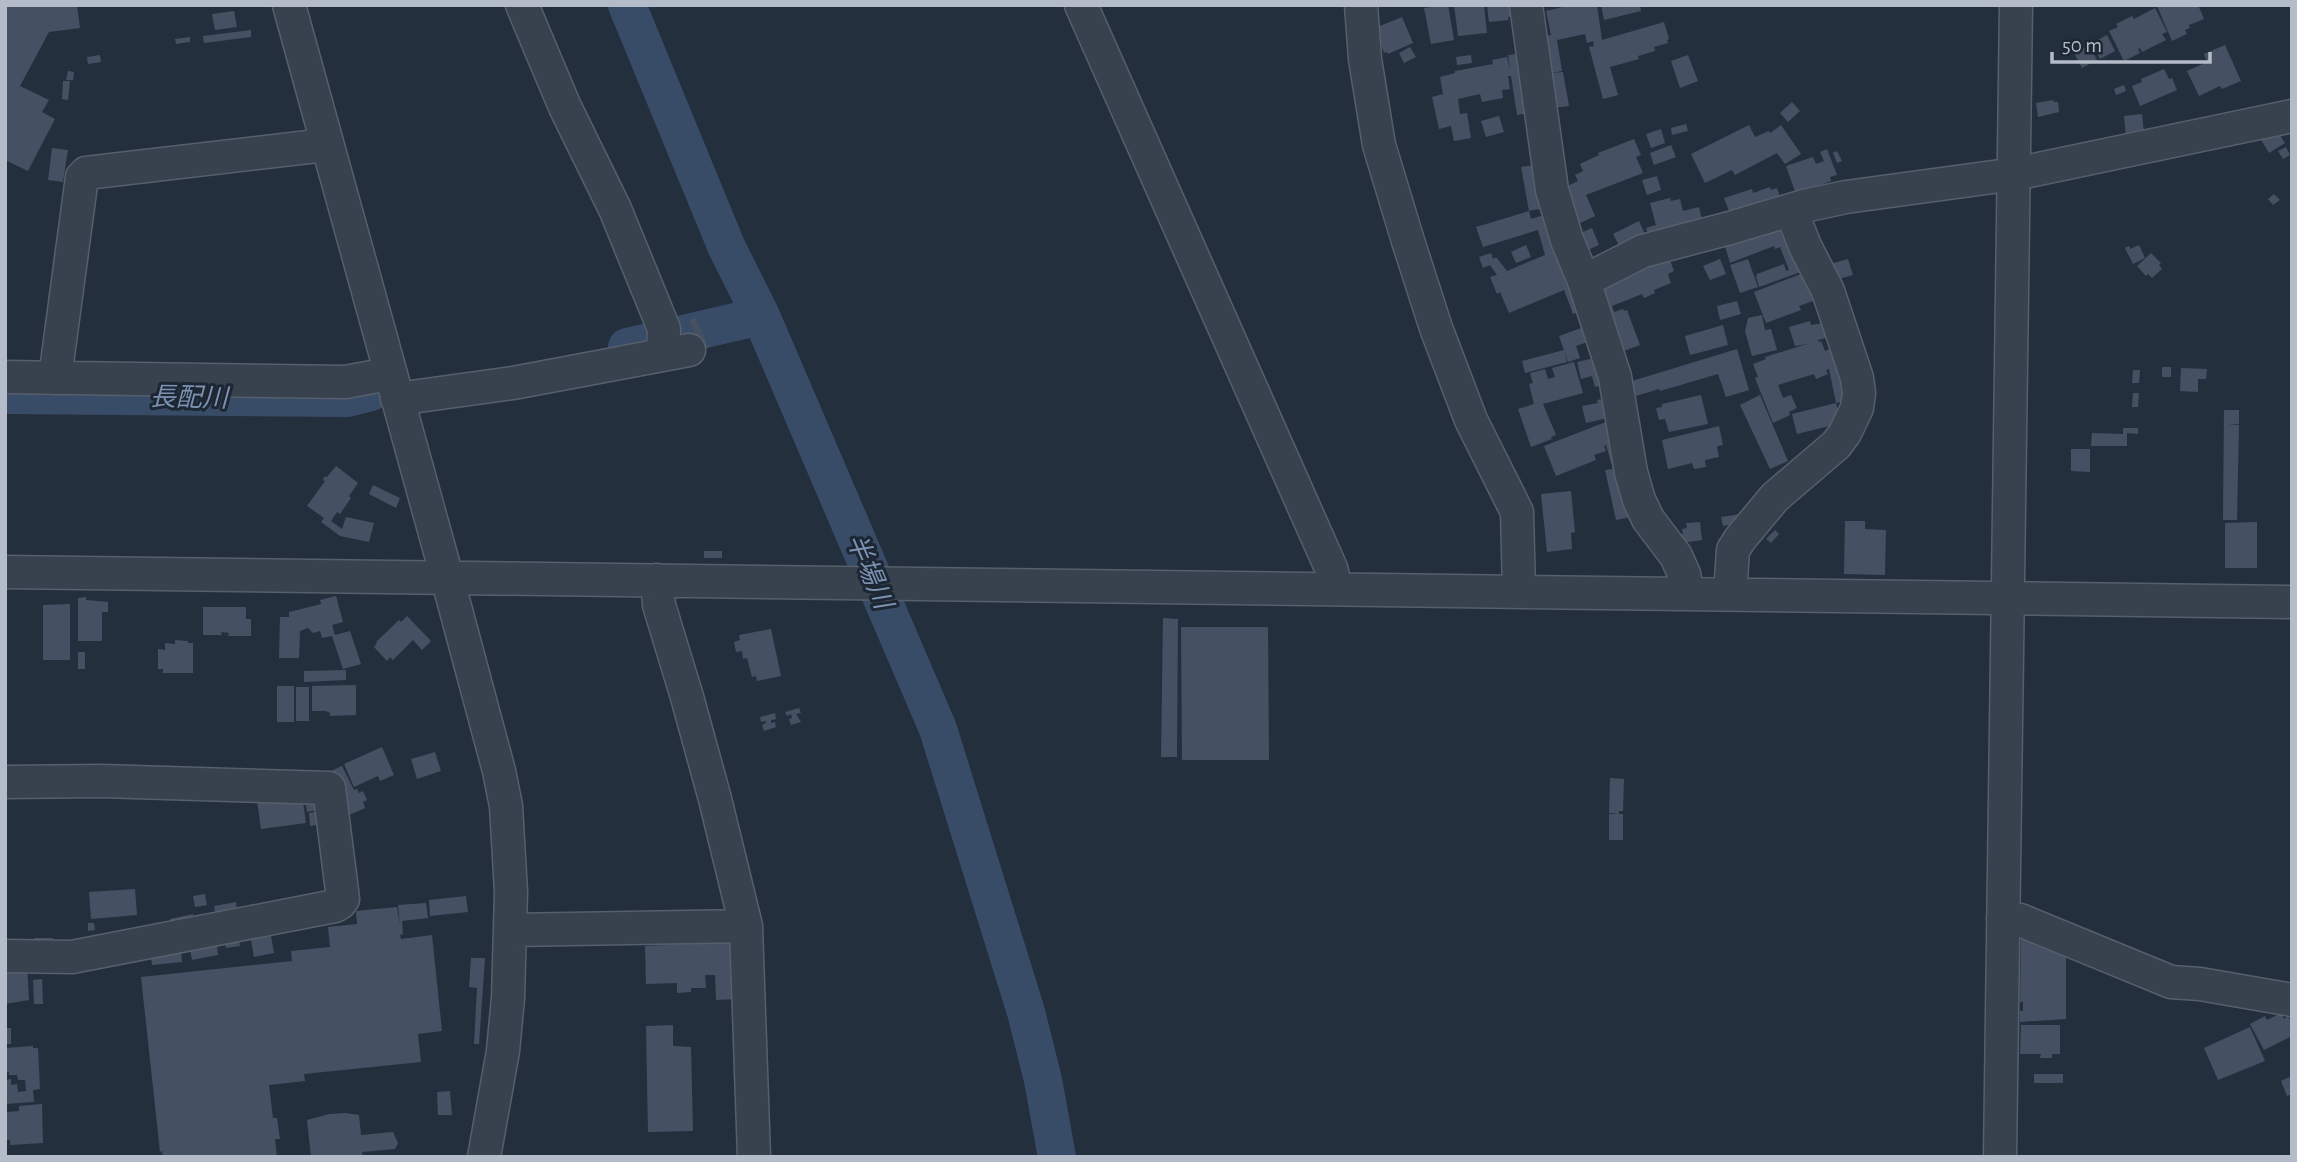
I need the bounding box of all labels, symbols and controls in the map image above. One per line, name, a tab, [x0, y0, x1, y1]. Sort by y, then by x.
scale bar	[2052, 21, 2210, 65]
text: 50 m	[2062, 35, 2102, 56]
water label: 長配川	[150, 384, 231, 412]
water label: 半場川	[842, 530, 898, 615]

